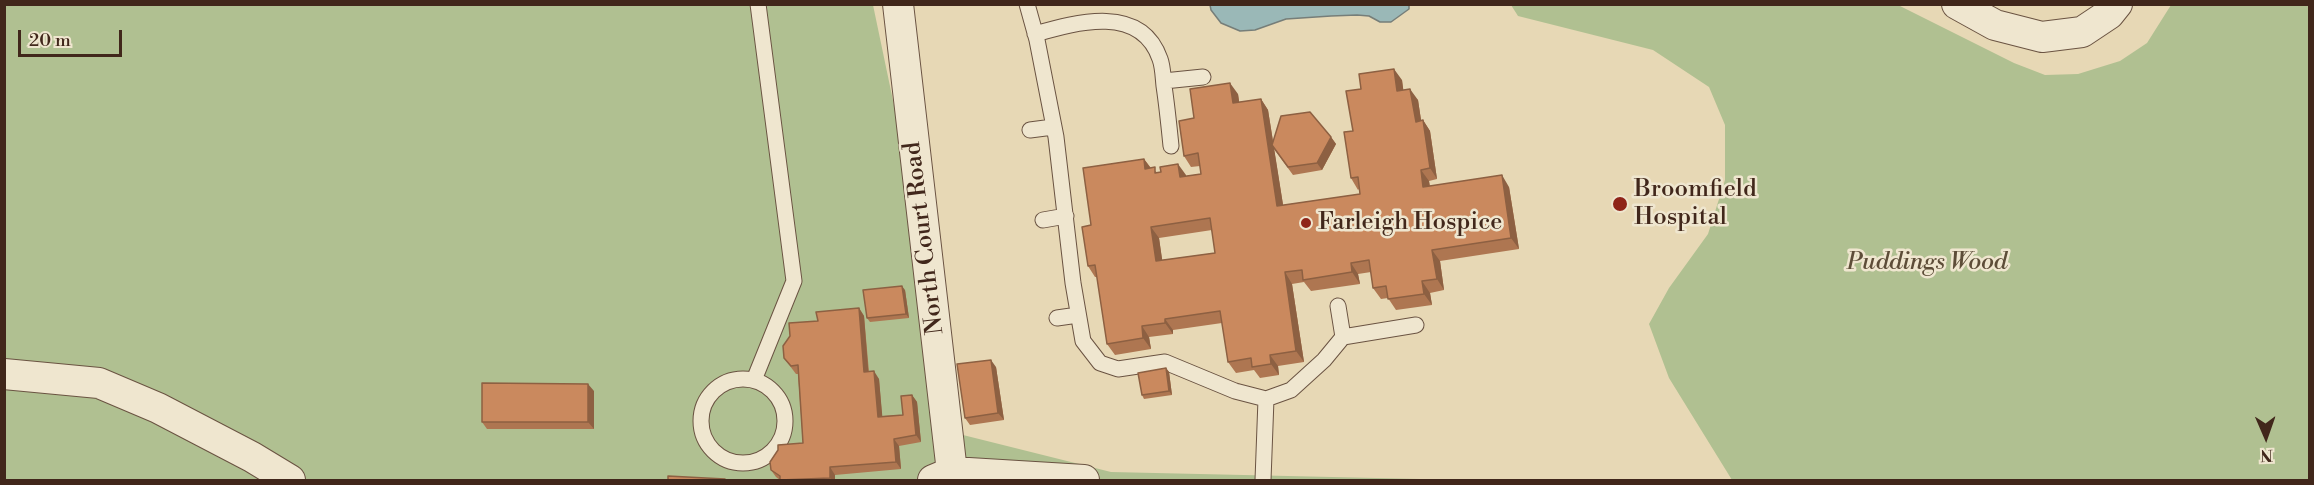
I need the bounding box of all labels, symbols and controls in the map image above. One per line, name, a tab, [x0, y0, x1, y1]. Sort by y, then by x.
scale bar	[21, 18, 124, 56]
text: 20 m	[29, 29, 71, 52]
street label: North Court Road	[899, 140, 951, 336]
place label: Broomfield Hospital	[1634, 176, 1757, 232]
marker: Broomfield Hospital	[1611, 195, 1629, 213]
place label: Farleigh Hospice	[1318, 209, 1502, 237]
marker: Farleigh Hospice	[1299, 216, 1313, 230]
park label: Puddings Wood	[1847, 249, 2007, 277]
north arrow	[2236, 407, 2296, 467]
text: N	[2260, 445, 2273, 465]

